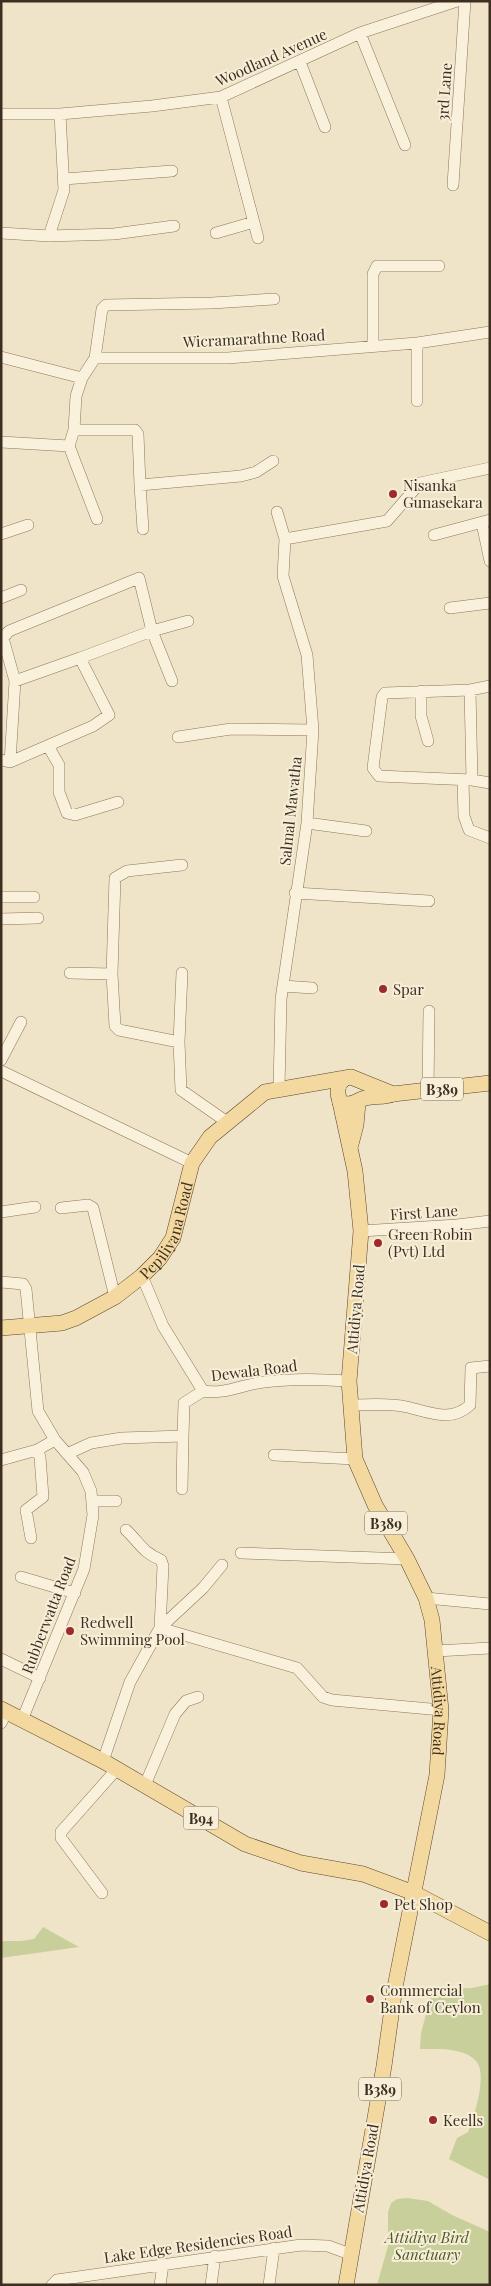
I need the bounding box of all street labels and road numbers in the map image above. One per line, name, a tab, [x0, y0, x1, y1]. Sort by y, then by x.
street label: Woodland Avenue	[211, 23, 330, 91]
street label: 3rd Lane	[432, 62, 456, 122]
street label: Wicramarathne Road	[181, 324, 326, 352]
street label: Salmal Mawatha	[274, 755, 306, 867]
road number: B389	[421, 1078, 463, 1100]
street label: Pepiliyana Road	[135, 1179, 197, 1283]
street label: First Lane	[389, 1200, 459, 1224]
street label: Attidiya Road	[341, 1263, 369, 1356]
street label: Dewala Road	[210, 1355, 299, 1385]
road number: B389	[365, 1512, 407, 1535]
street label: Rubberwatta Road	[16, 1553, 80, 1676]
street label: Attidiya Road	[427, 1664, 451, 1756]
road number: B94	[184, 1806, 218, 1830]
road number: B389	[359, 2078, 401, 2100]
street label: Attidiya Road	[347, 2122, 383, 2215]
street label: Lake Edge Residencies Road	[103, 2221, 294, 2267]

